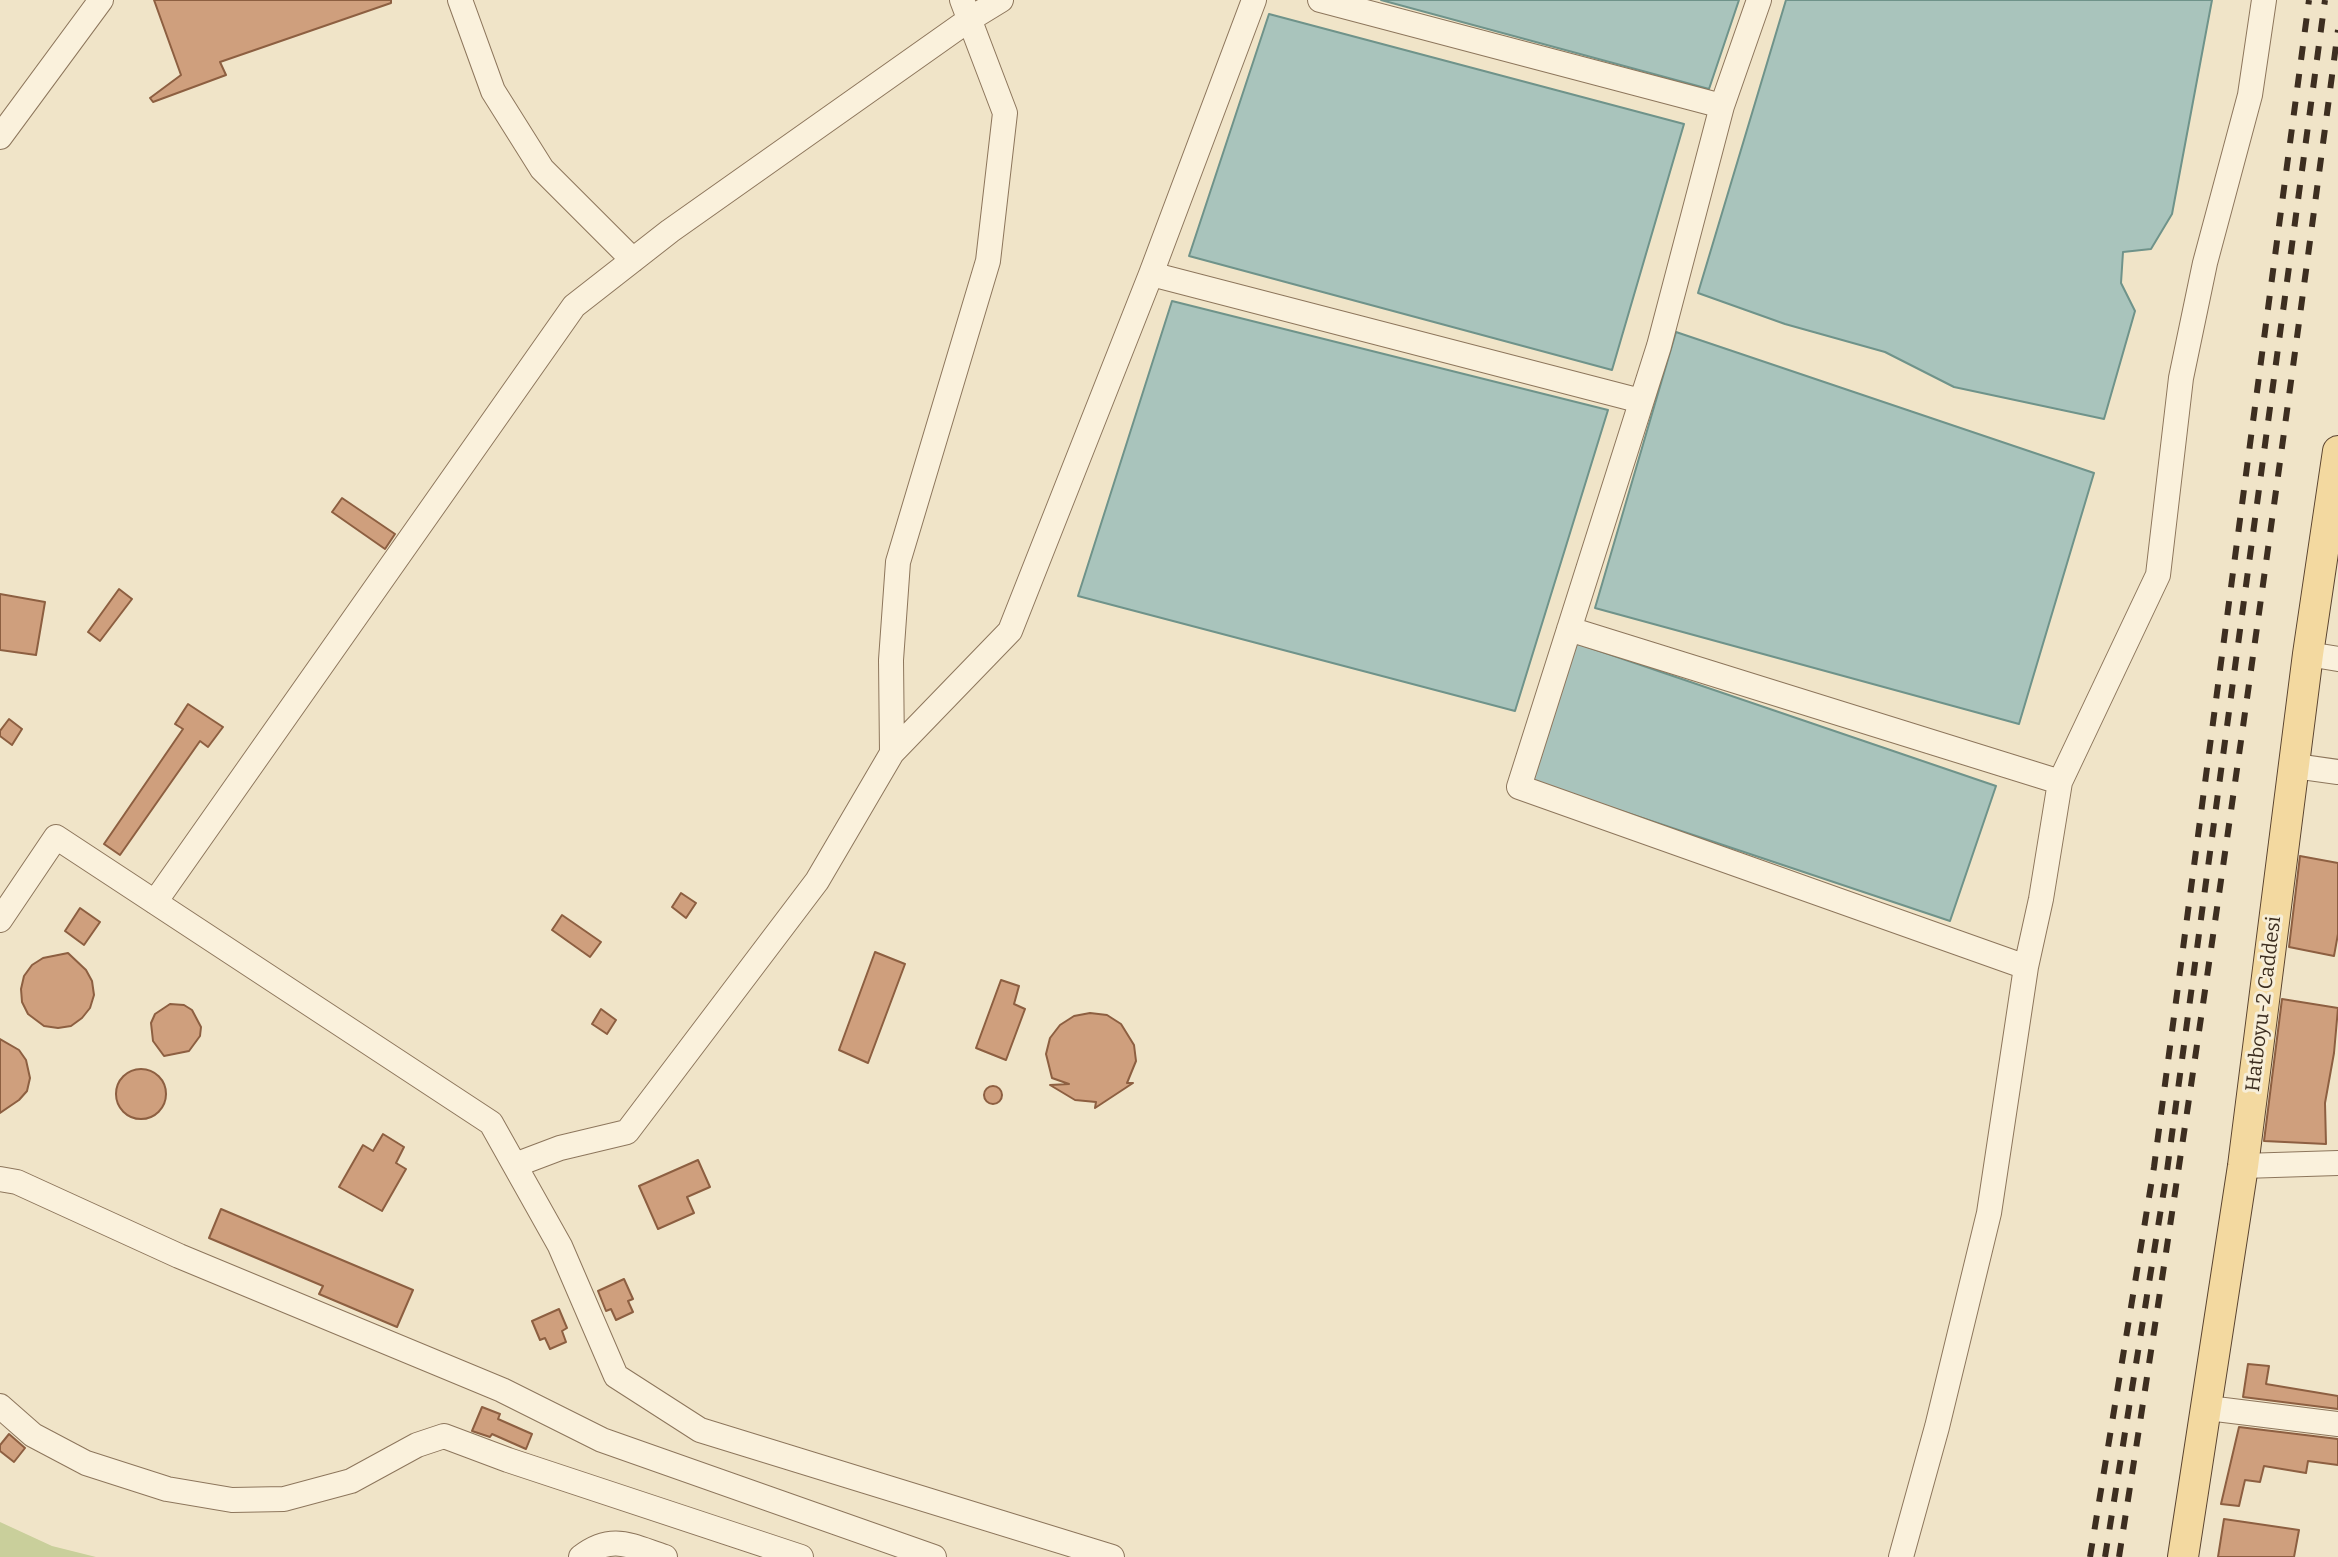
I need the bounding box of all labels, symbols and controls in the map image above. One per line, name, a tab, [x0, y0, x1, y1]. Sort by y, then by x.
street label: Hatboyu-2 Caddesi	[2241, 915, 2287, 1093]

